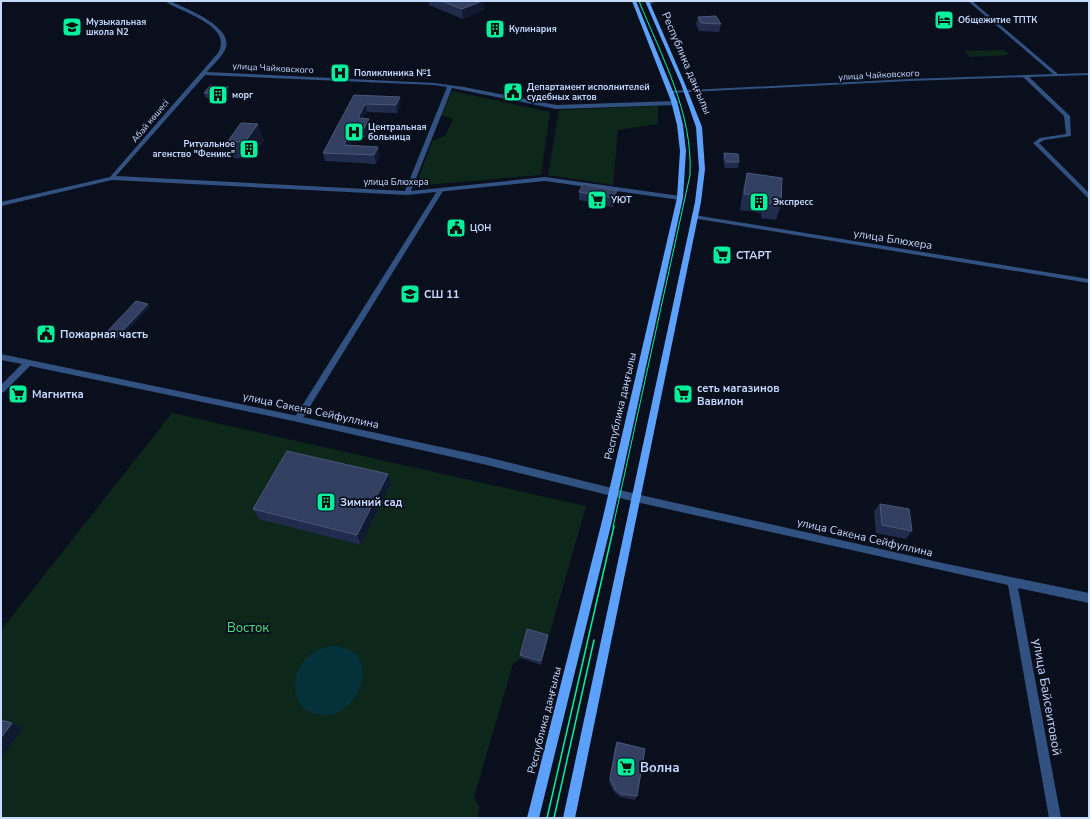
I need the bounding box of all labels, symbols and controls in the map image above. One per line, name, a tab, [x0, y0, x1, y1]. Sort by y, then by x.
hotel icon: Общежитие ТПТК	[933, 9, 955, 31]
street label: Республика даңғылы	[658, 10, 715, 117]
place label: Общежитие ТПТК	[958, 14, 1038, 26]
school or university icon: Музыкальная школа N2	[61, 16, 83, 38]
place label: Музыкальная школа N2	[86, 16, 146, 38]
building icon: Кулинария	[484, 18, 506, 40]
place label: Кулинария	[509, 23, 557, 35]
street label: улица Чайковского	[232, 60, 314, 76]
hospital icon: Поликлиника №1	[329, 62, 351, 84]
place label: Поликлиника №1	[354, 67, 432, 79]
street label: улица Чайковского	[838, 67, 920, 83]
public building icon: Департамент исполнителей судебных актов	[502, 81, 524, 103]
place label: Департамент исполнителей судебных актов	[527, 81, 650, 103]
building icon: морг	[207, 84, 229, 106]
place label: морг	[232, 89, 253, 101]
street label: Абай көшесі	[129, 97, 171, 145]
hospital icon: Центральная больница	[343, 121, 365, 143]
place label: Центральная больница	[368, 121, 427, 143]
place label: Ритуальное агенство "Феникс"	[153, 138, 235, 160]
building icon: Ритуальное агенство "Феникс"	[238, 138, 260, 160]
street label: улица Блюхера	[363, 176, 429, 188]
supermarket icon: УЮТ	[586, 189, 608, 211]
building icon: Экспресс	[748, 191, 770, 213]
place label: УЮТ	[610, 194, 632, 206]
place label: Экспресс	[773, 196, 814, 208]
public building icon: ЦОН	[445, 217, 467, 239]
place label: ЦОН	[470, 222, 491, 234]
street label: улица Блюхера	[852, 226, 933, 253]
supermarket icon: СТАРТ	[711, 244, 733, 266]
place label: СТАРТ	[736, 248, 771, 263]
school or university icon: СШ 11	[399, 283, 421, 305]
place label: СШ 11	[424, 287, 459, 302]
public building icon: Пожарная часть	[35, 323, 57, 345]
place label: Пожарная часть	[60, 327, 148, 342]
street label: Республика даңғылы	[601, 351, 640, 461]
place label: сеть магазинов Вавилон	[697, 381, 779, 409]
supermarket icon: Магнитка	[7, 383, 29, 405]
supermarket icon: сеть магазинов Вавилон	[672, 383, 694, 405]
place label: Магнитка	[32, 387, 84, 402]
street label: улица Сакена Сейфуллина	[241, 389, 380, 432]
building icon: Зимний сад	[315, 491, 337, 513]
place label: Зимний сад	[340, 495, 403, 510]
street label: улица Сакена Сейфуллина	[795, 515, 934, 560]
park label: Восток	[227, 619, 269, 637]
street label: улица Байсеитовой	[1028, 637, 1066, 757]
street label: Республика даңғылы	[524, 665, 565, 775]
supermarket icon: Волна	[615, 756, 637, 778]
place label: Волна	[640, 759, 679, 777]

